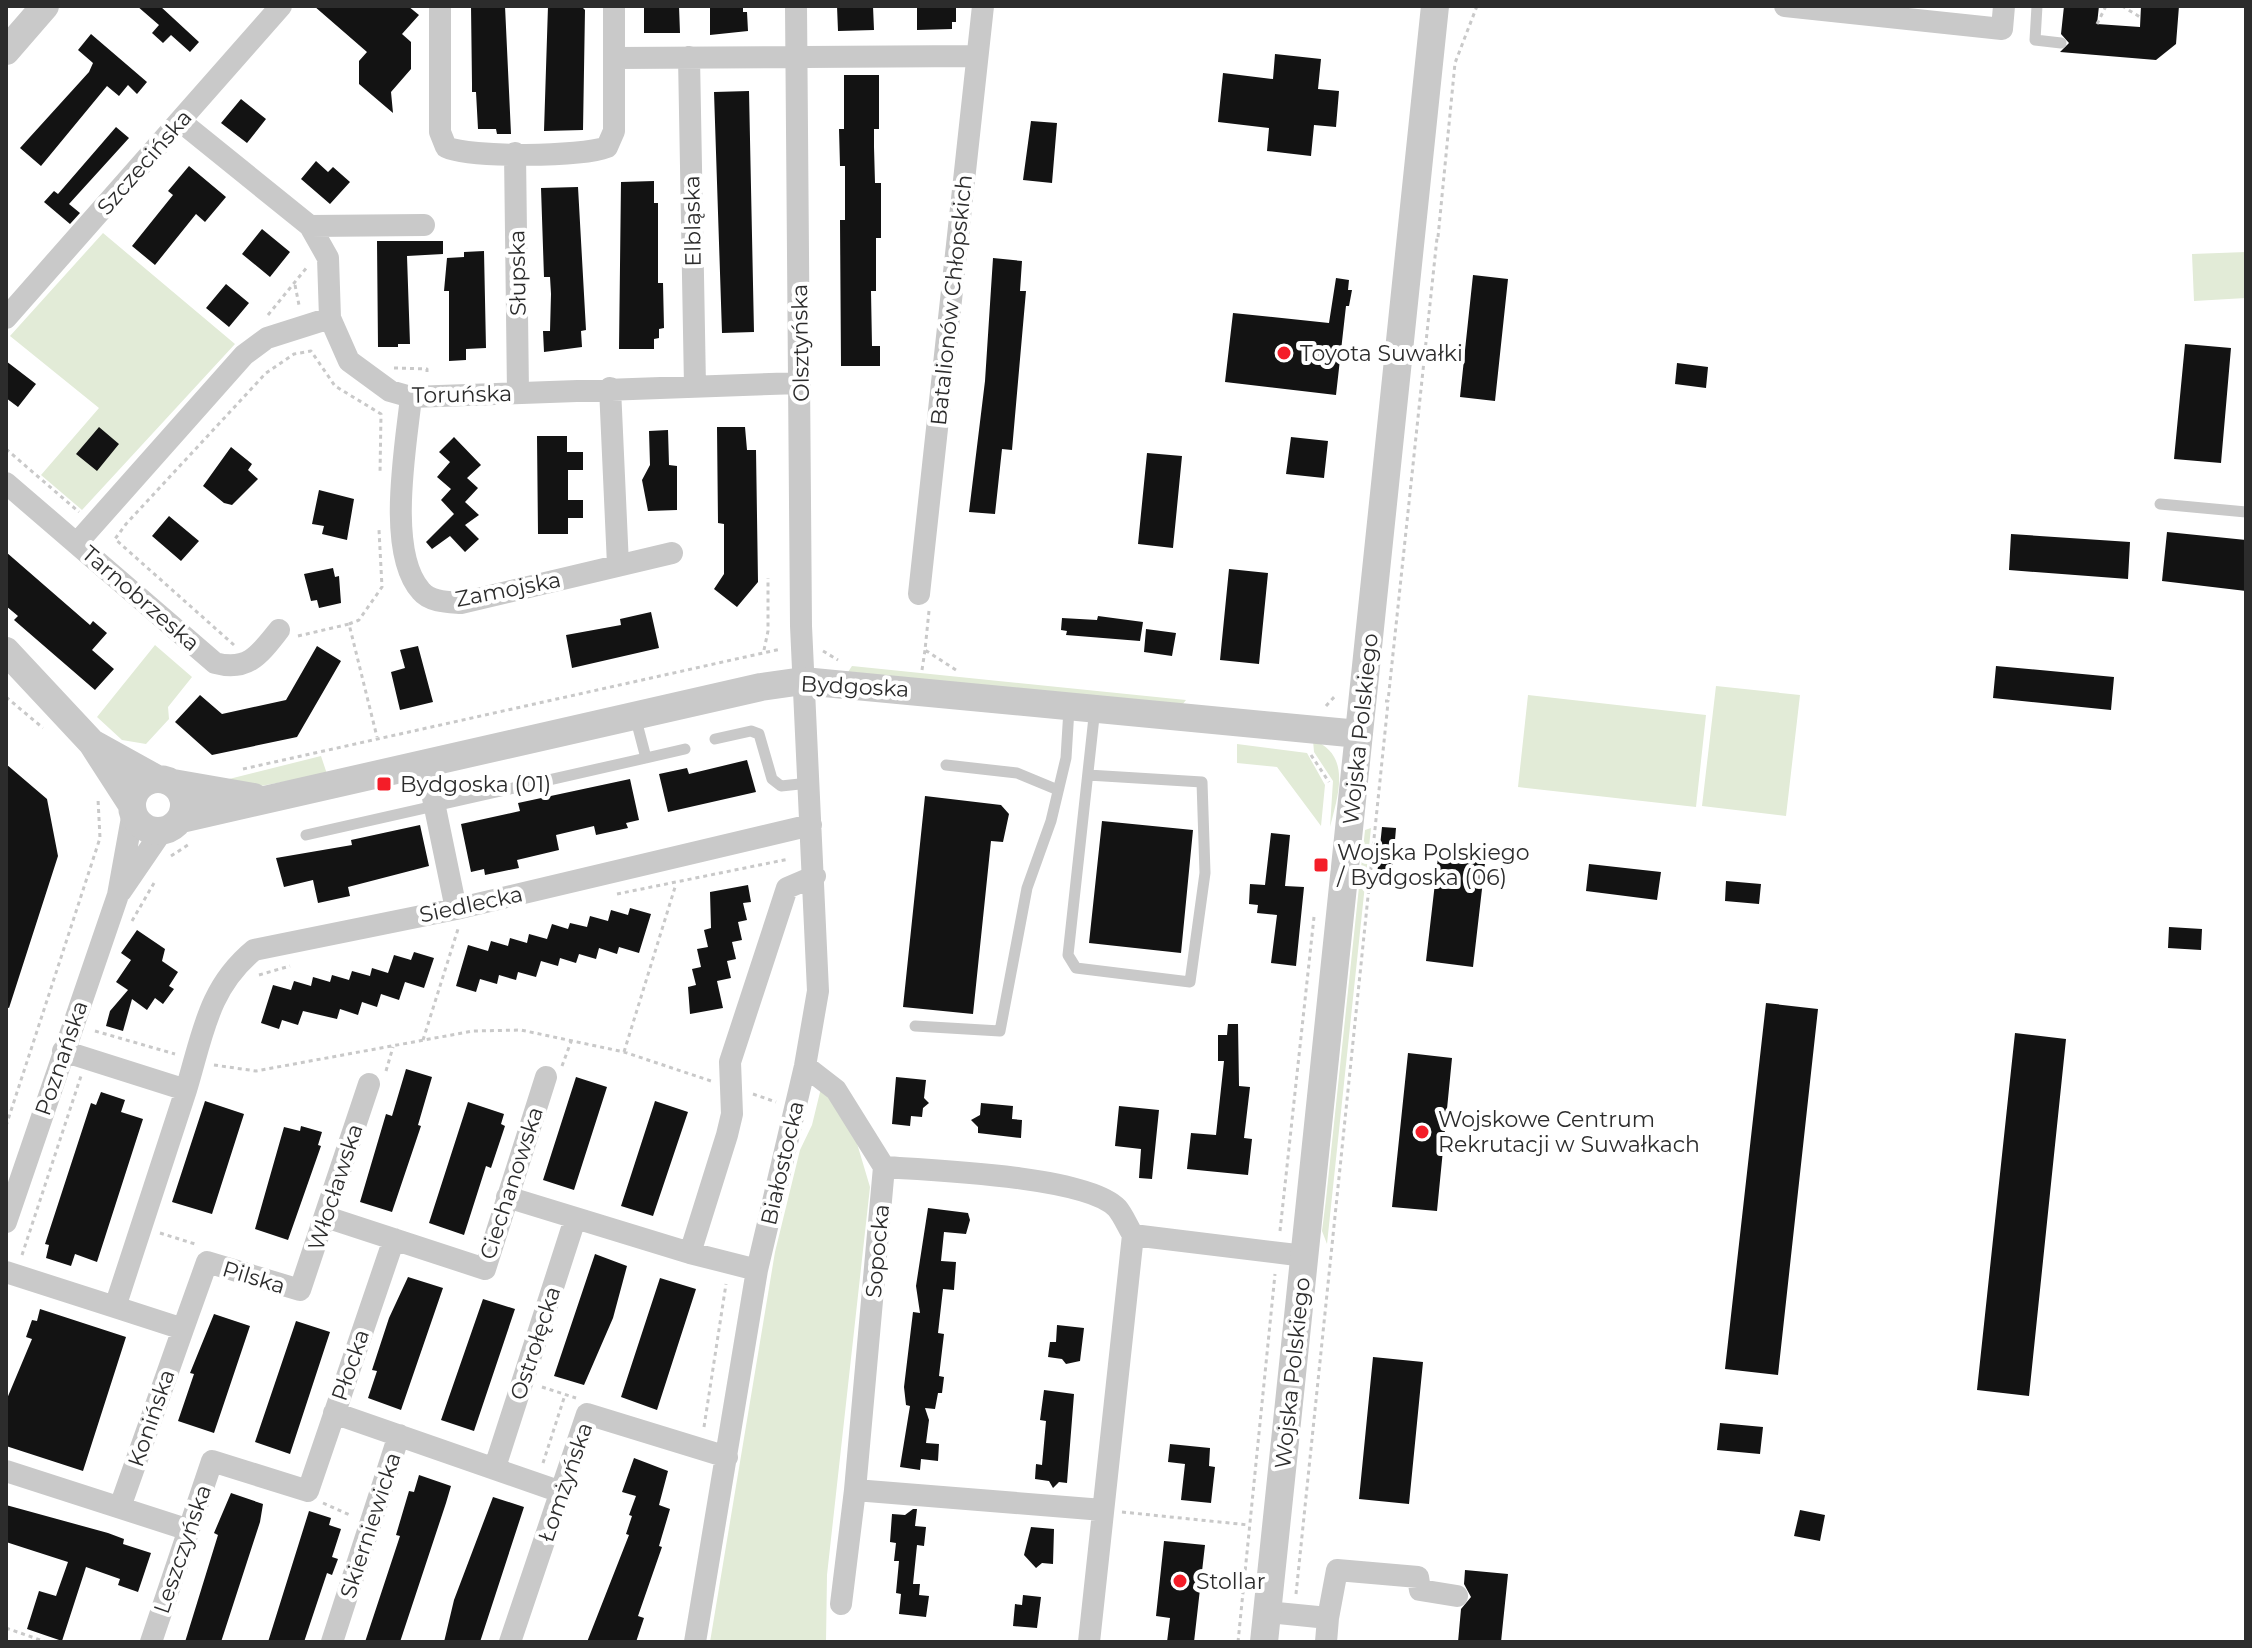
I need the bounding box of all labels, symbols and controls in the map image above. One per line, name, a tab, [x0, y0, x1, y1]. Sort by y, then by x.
street label: Szczecińska	[91, 104, 197, 221]
street label: Batalionów Chłopskich	[925, 173, 978, 427]
street label: Elbląska	[678, 175, 707, 267]
street label: Słupska	[503, 230, 532, 316]
street label: Olsztyńska	[786, 284, 815, 402]
place label: Toyota Suwałki	[1300, 340, 1463, 367]
marker: Toyota Suwałki	[1275, 344, 1293, 362]
street label: Toruńska	[412, 380, 512, 409]
street label: Tarnobrzeska	[76, 540, 205, 657]
street label: Zamojska	[453, 566, 563, 613]
street label: Wojska Polskiego	[1337, 632, 1384, 826]
street label: Bydgoska	[800, 670, 910, 703]
place label: Bydgoska (01)	[400, 771, 551, 798]
marker: Bydgoska (01)	[375, 775, 393, 793]
place label: Wojska Polskiego / Bydgoska (06)	[1336, 839, 1530, 891]
marker: Wojska Polskiego / Bydgoska (06)	[1312, 856, 1330, 874]
street label: Siedlecka	[417, 880, 525, 929]
street label: Poznańska	[29, 997, 94, 1119]
street label: Białostocka	[755, 1098, 810, 1228]
street label: Ciechanowska	[474, 1103, 549, 1263]
place label: Wojskowe Centrum Rekrutacji w Suwałkach	[1438, 1106, 1700, 1158]
street label: Włocławska	[302, 1120, 369, 1254]
marker: Wojskowe Centrum Rekrutacji w Suwałkach	[1413, 1123, 1431, 1141]
street label: Sopocka	[860, 1203, 895, 1299]
street label: Pilska	[219, 1255, 289, 1300]
street label: Wojska Polskiego	[1269, 1276, 1316, 1470]
street label: Ostrołęcka	[504, 1283, 567, 1403]
street label: Płocka	[326, 1326, 375, 1404]
street label: Konińska	[122, 1366, 181, 1470]
street label: Łomżyńska	[532, 1419, 598, 1545]
street label: Skierniewicka	[334, 1449, 407, 1602]
street label: Leszczyńska	[148, 1481, 217, 1617]
place label: Stollar	[1196, 1568, 1265, 1595]
marker: Stollar	[1171, 1572, 1189, 1590]

